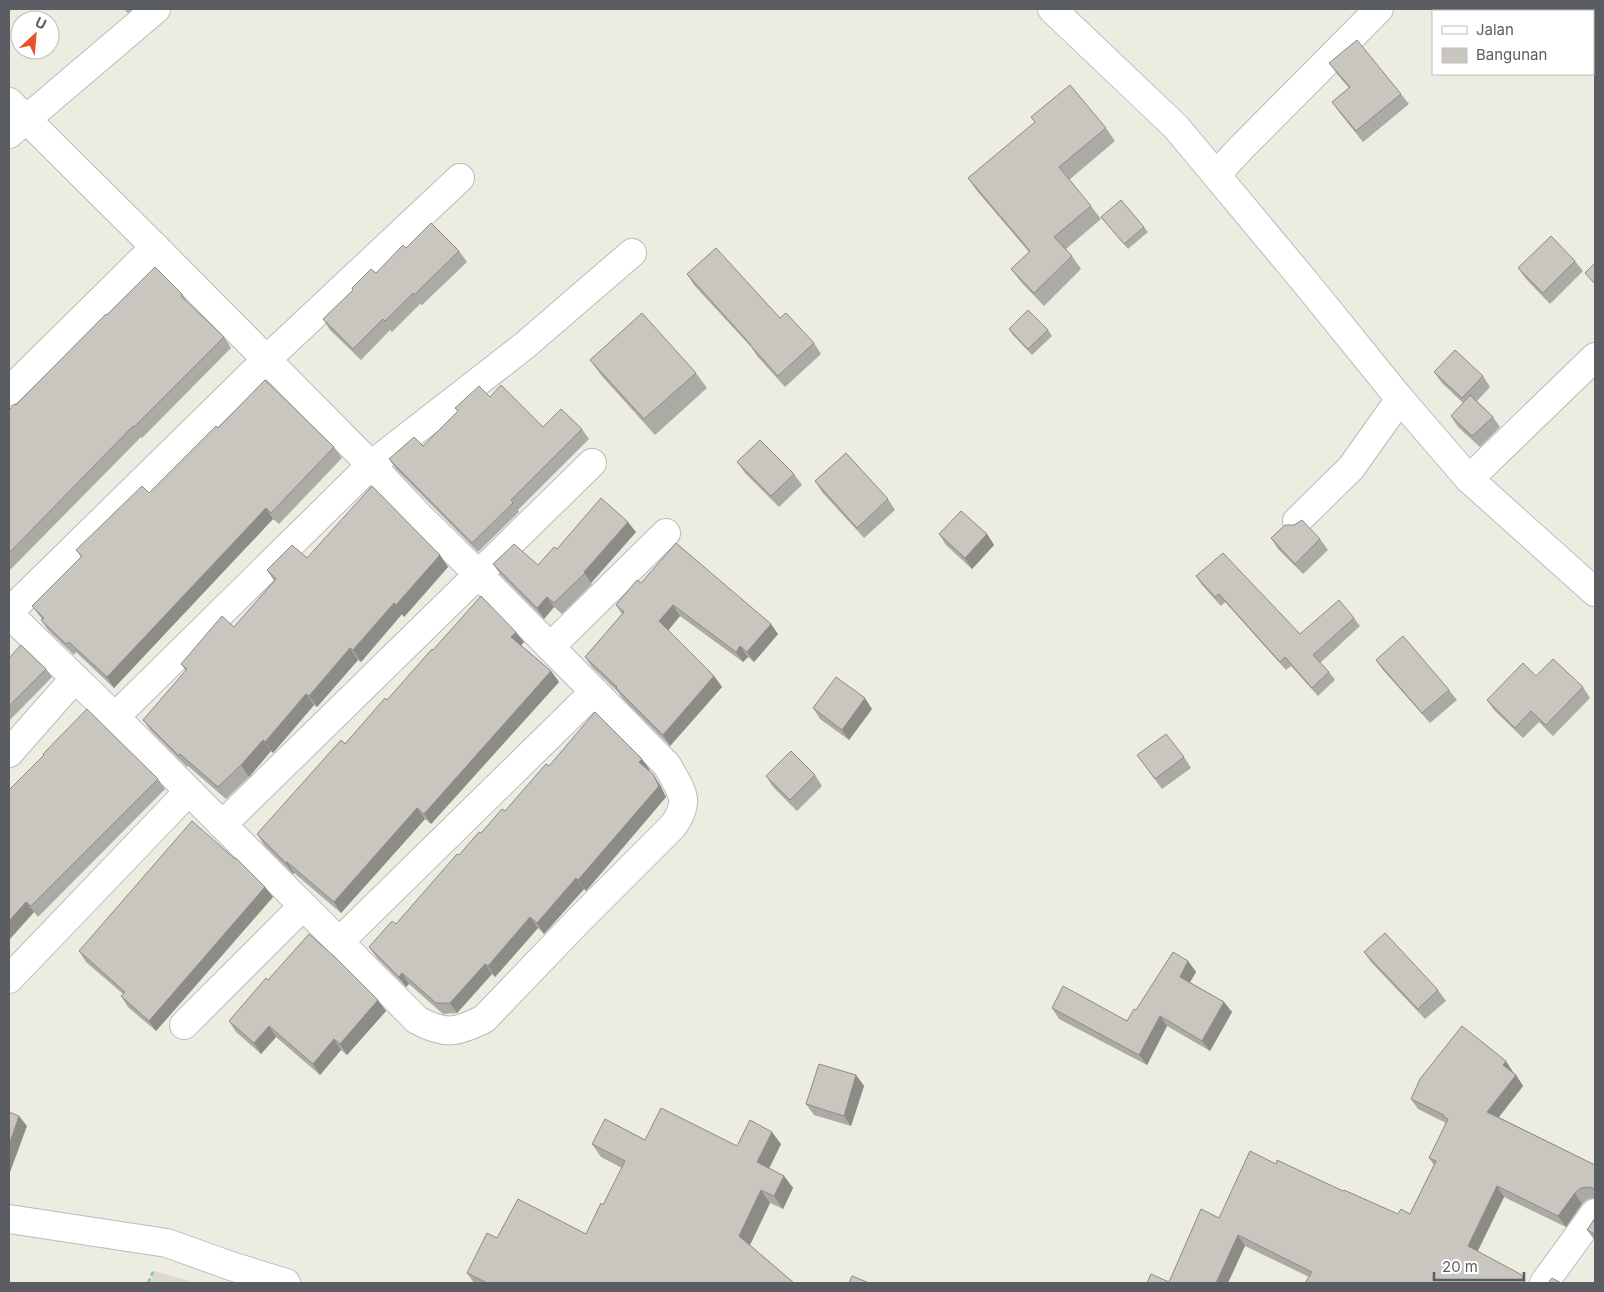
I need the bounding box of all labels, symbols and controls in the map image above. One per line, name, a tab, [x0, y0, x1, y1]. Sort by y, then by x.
north arrow	[10, 10, 60, 60]
legend	[1432, 10, 1594, 75]
text: U	[33, 13, 49, 33]
text: Jalan	[1476, 20, 1514, 39]
text: Bangunan	[1476, 45, 1547, 64]
scale bar	[1434, 1250, 1524, 1282]
text: 20 m	[1442, 1257, 1478, 1276]

